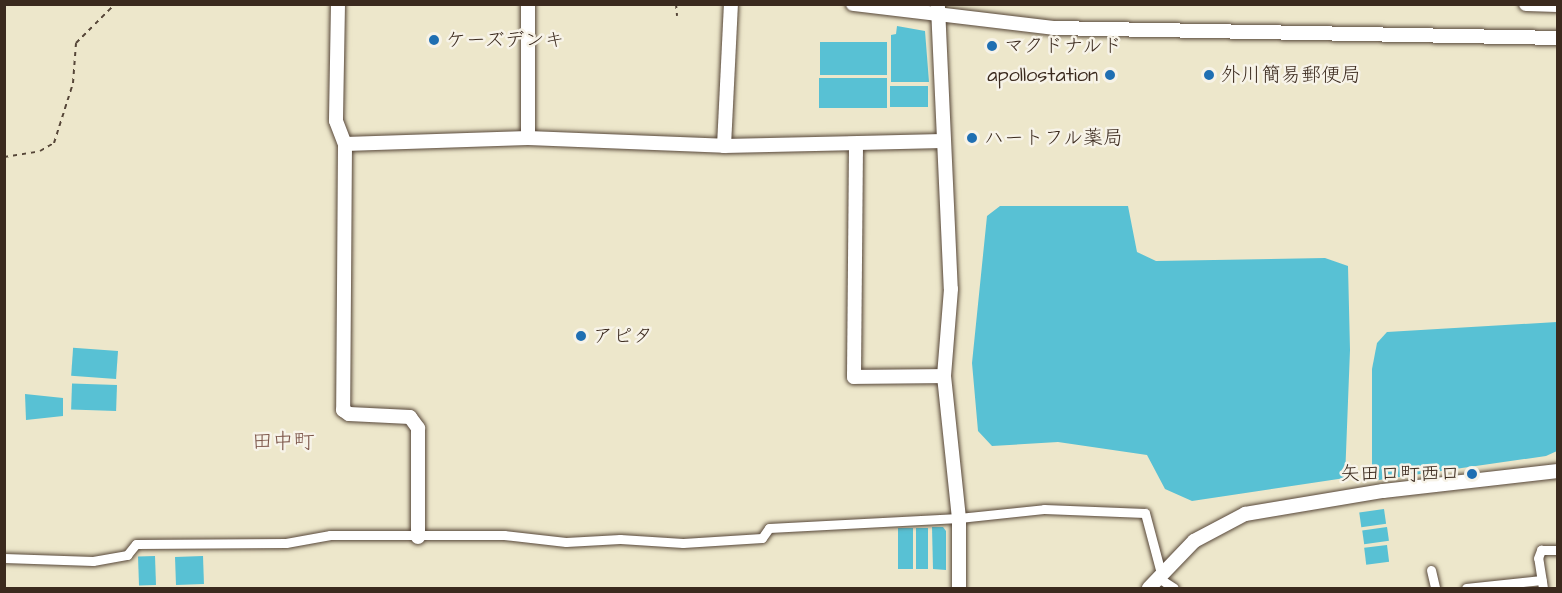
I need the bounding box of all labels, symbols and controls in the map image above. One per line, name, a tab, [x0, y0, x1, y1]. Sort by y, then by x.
place label: ケーズデンキ	[446, 28, 566, 52]
marker: ケーズデンキ	[427, 33, 441, 47]
place label: マクドナルド	[1004, 34, 1124, 58]
marker: マクドナルド	[985, 39, 999, 53]
place label: apollostation	[987, 63, 1098, 87]
place label: 外川簡易郵便局	[1221, 63, 1361, 87]
marker: apollostation	[1103, 68, 1117, 82]
marker: 外川簡易郵便局	[1202, 68, 1216, 82]
place label: ハートフル薬局	[984, 126, 1124, 150]
marker: ハートフル薬局	[965, 131, 979, 145]
place label: アピタ	[593, 324, 653, 348]
marker: アピタ	[574, 329, 588, 343]
district label: 田中町	[252, 429, 314, 455]
place label: 矢田口町西口	[1340, 462, 1460, 486]
marker: 矢田口町西口	[1465, 467, 1479, 481]

